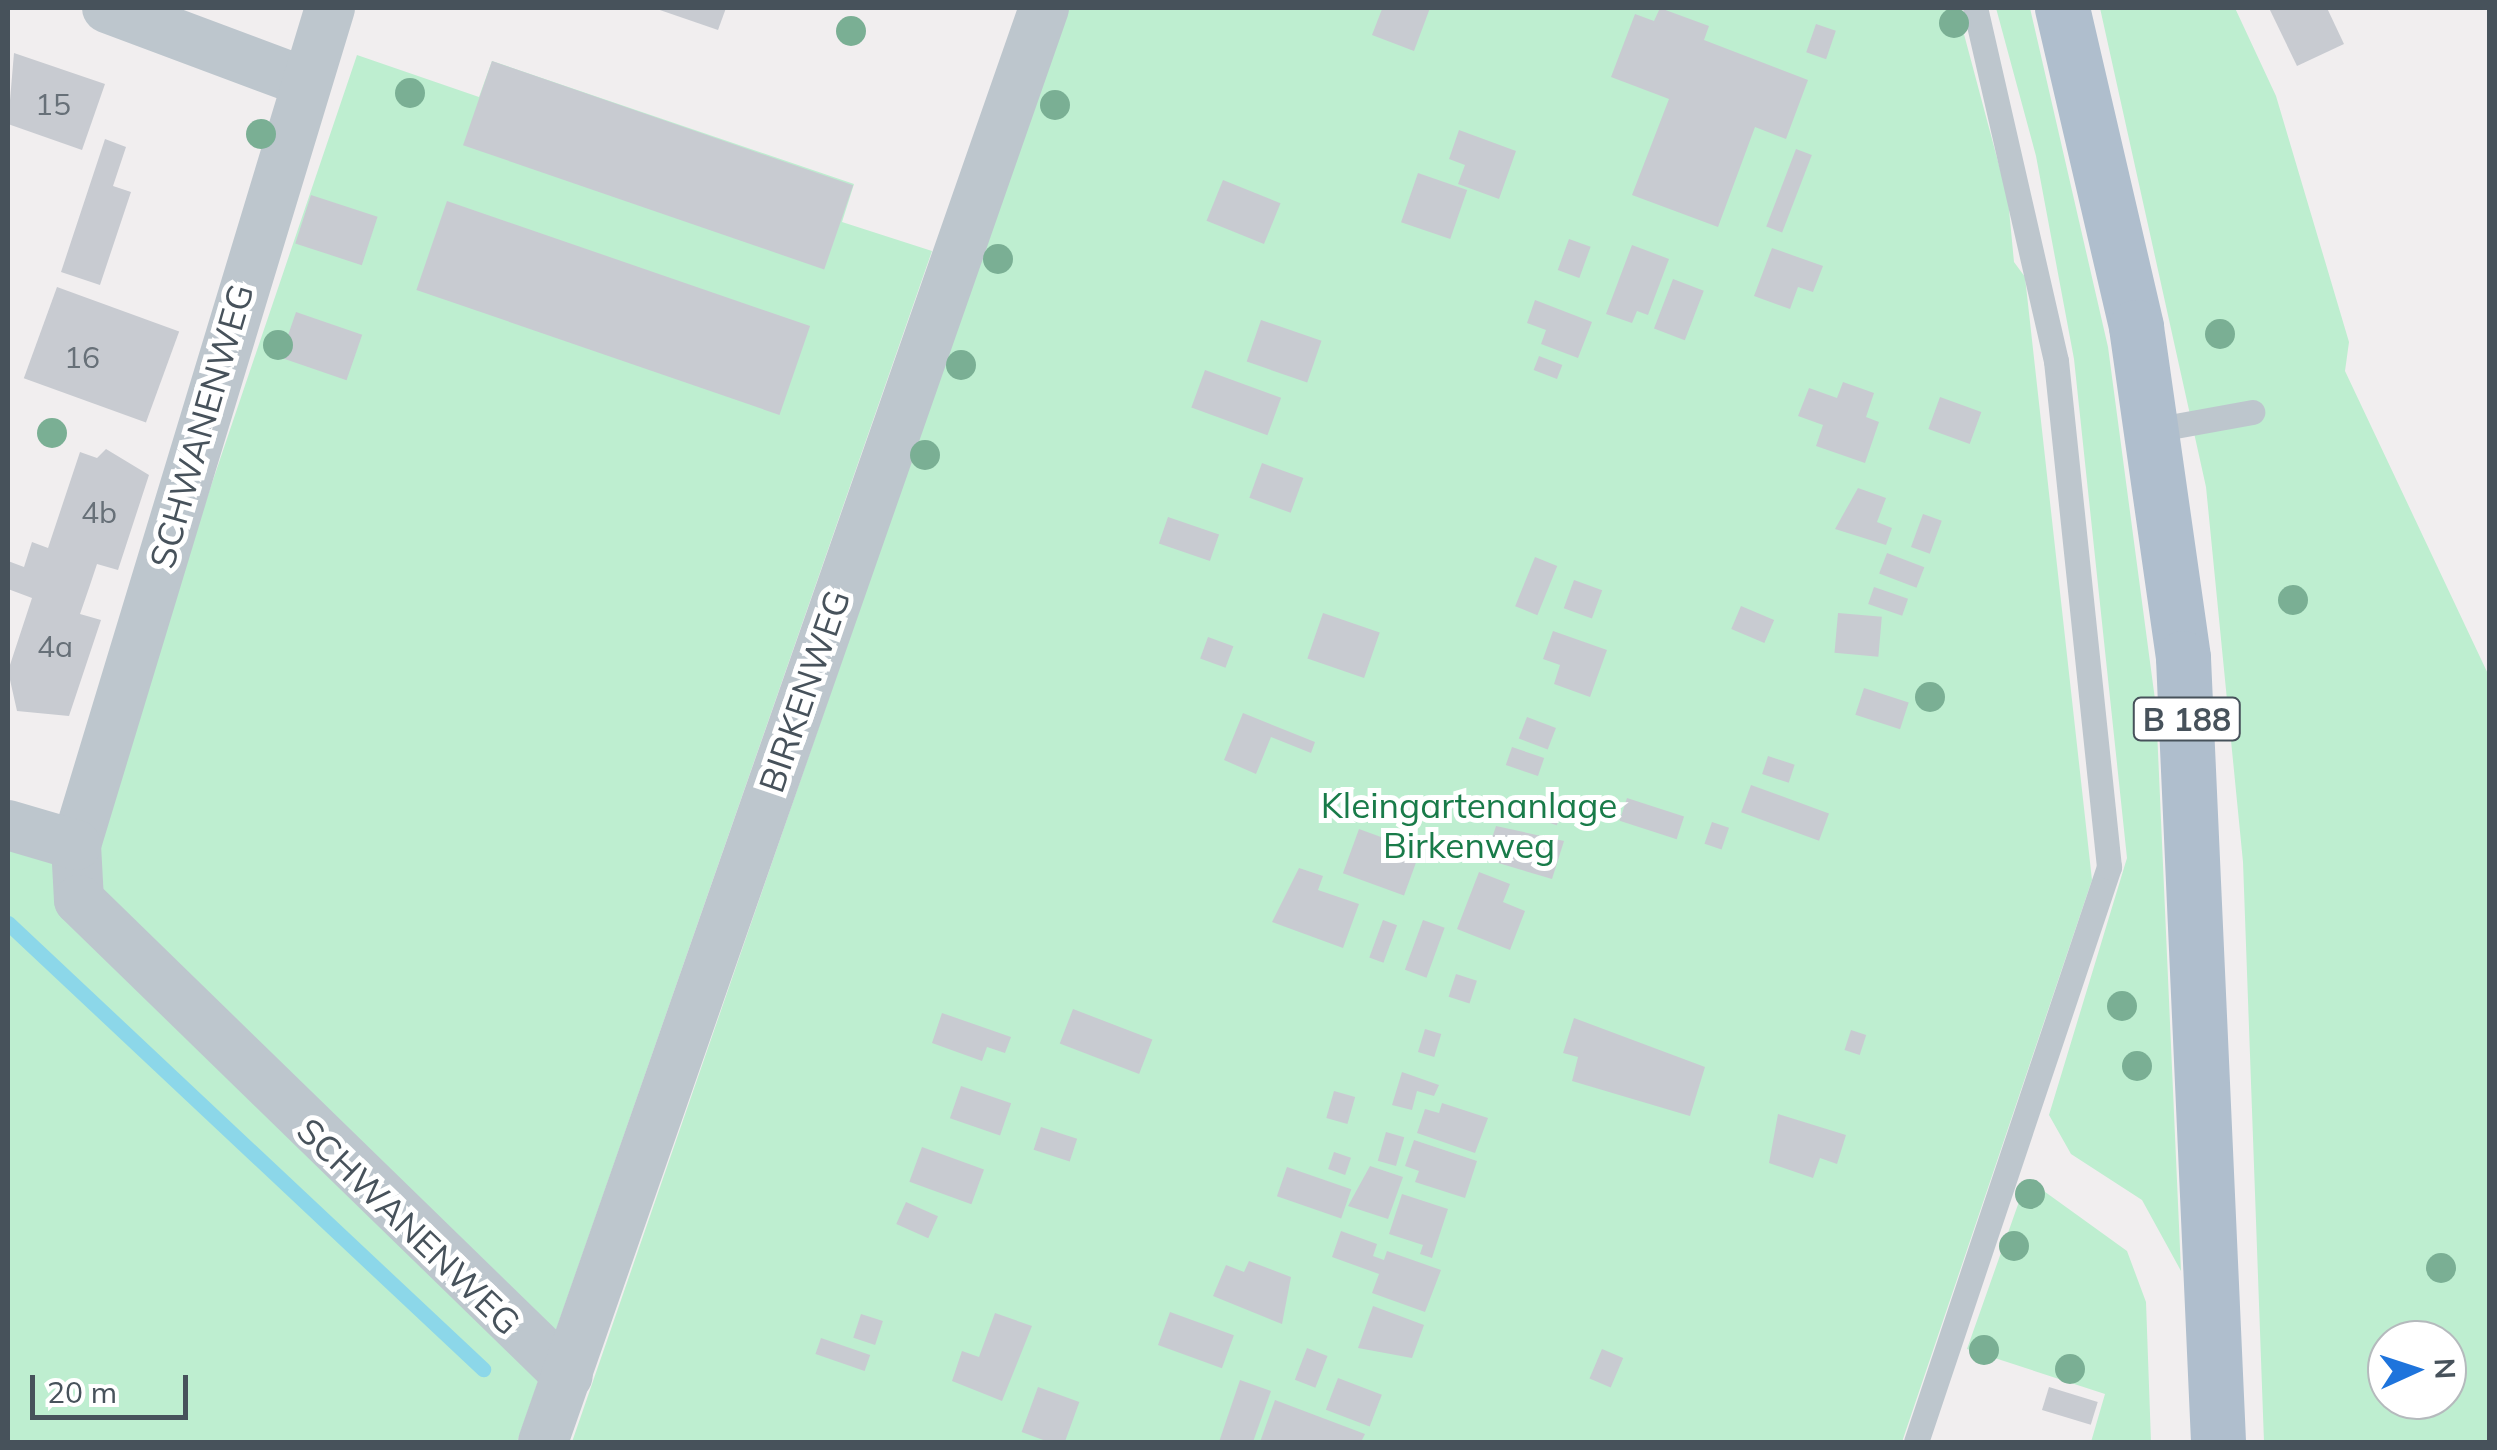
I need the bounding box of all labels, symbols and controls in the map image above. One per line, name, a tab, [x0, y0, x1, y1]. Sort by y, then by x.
house number: 15	[35, 86, 71, 122]
street label: SCHWANENWEG	[140, 279, 262, 573]
house number: 16	[64, 339, 100, 375]
house number: 4b	[81, 494, 117, 530]
street label: BIRKENWEG	[750, 584, 858, 798]
house number: 4a	[37, 628, 73, 664]
road number: B 188	[2132, 692, 2242, 746]
park label: Kleingartenanlage Birkenweg	[1321, 784, 1617, 866]
street label: SCHWANENWEG	[289, 1109, 529, 1343]
north arrow	[2367, 1320, 2467, 1420]
scale bar	[35, 1355, 192, 1417]
text: N	[2427, 1357, 2463, 1380]
text: 20 m	[47, 1373, 117, 1411]

